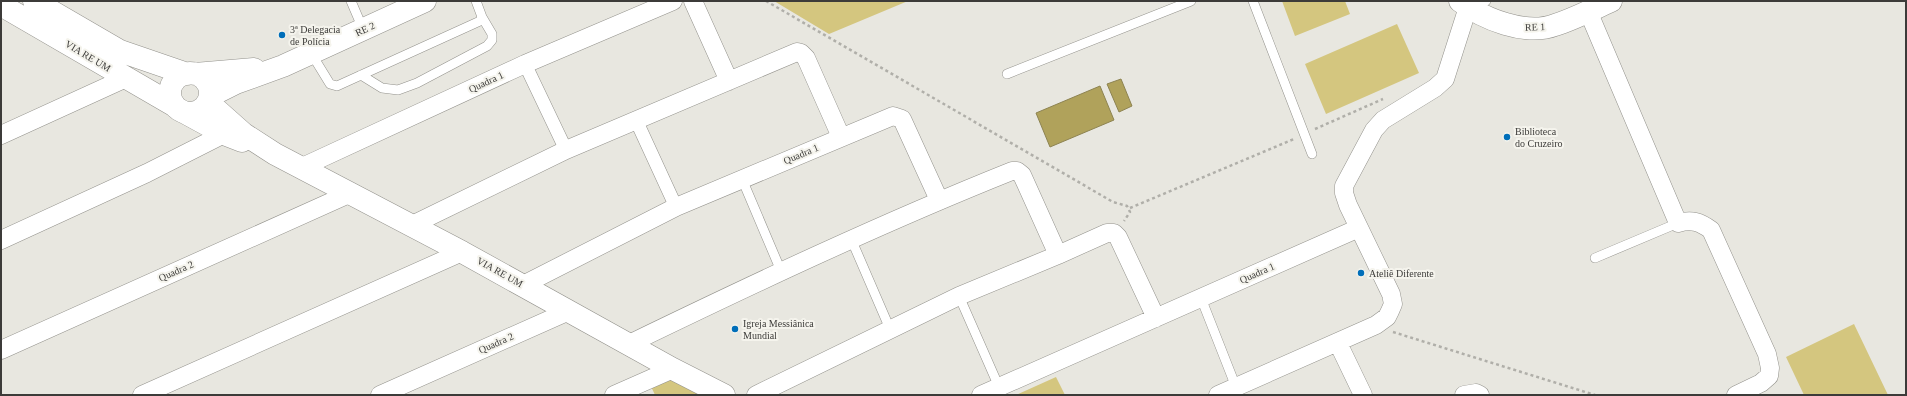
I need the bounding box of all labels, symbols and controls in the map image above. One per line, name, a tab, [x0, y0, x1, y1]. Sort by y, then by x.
street label: RE 2	[353, 20, 377, 38]
street label: RE 1	[1525, 21, 1545, 33]
place label: 3ª Delegacia de Polícia	[290, 24, 341, 47]
marker: 3ª Delegacia de Polícia	[277, 30, 287, 40]
street label: VIA RE UM	[63, 38, 113, 74]
street label: Quadra 1	[467, 69, 505, 95]
place label: Biblioteca do Cruzeiro	[1515, 126, 1563, 149]
marker: Biblioteca do Cruzeiro	[1502, 132, 1512, 142]
street label: Quadra 1	[782, 142, 820, 166]
street label: VIA RE UM	[475, 255, 525, 289]
street label: Quadra 2	[157, 258, 195, 284]
street label: Quadra 1	[1238, 260, 1276, 286]
marker: Ateliê Diferente	[1356, 268, 1366, 278]
place label: Ateliê Diferente	[1369, 268, 1434, 279]
place label: Igreja Messiânica Mundial	[743, 318, 814, 341]
marker: Igreja Messiânica Mundial	[730, 324, 740, 334]
street label: Quadra 2	[477, 330, 515, 356]

